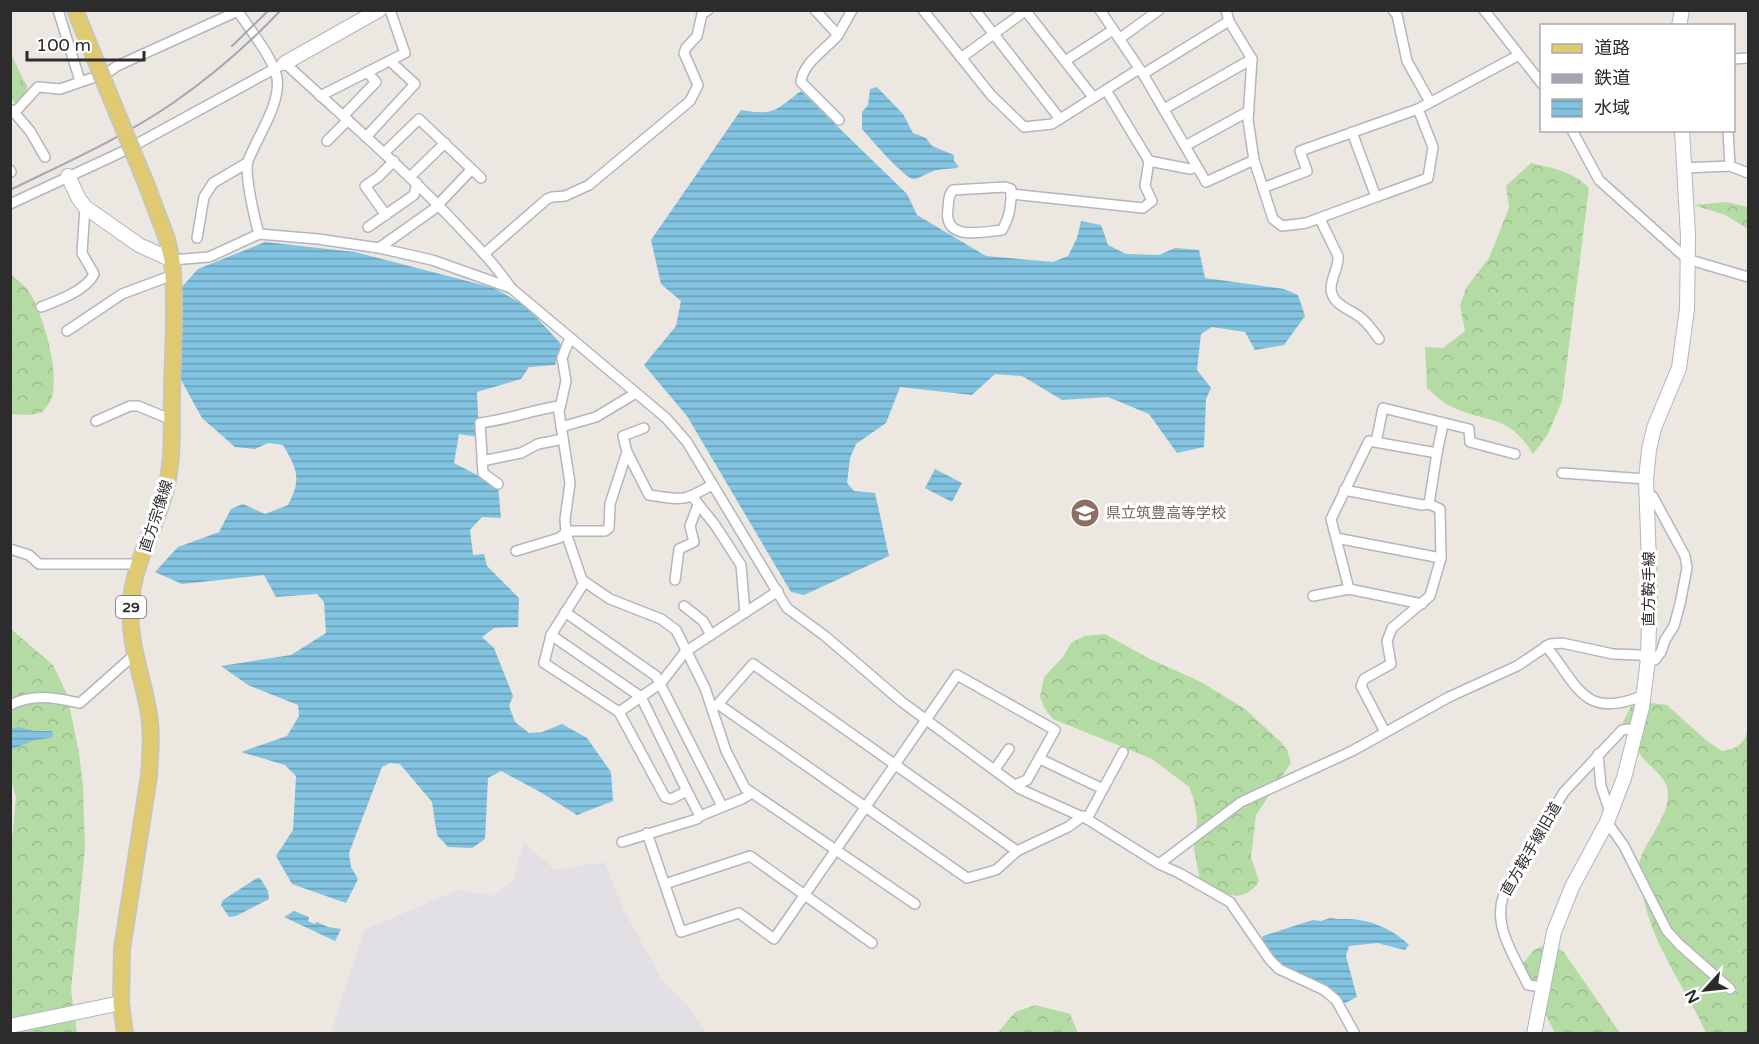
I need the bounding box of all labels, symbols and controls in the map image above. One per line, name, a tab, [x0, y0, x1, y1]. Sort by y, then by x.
scale bar	[27, 24, 144, 62]
legend	[1540, 24, 1735, 132]
text: 100 m	[36, 34, 91, 56]
text: 道路	[1594, 37, 1630, 59]
text: 鉄道	[1594, 67, 1630, 89]
text: 水域	[1594, 97, 1630, 119]
street label: 直方宗像線	[136, 478, 176, 554]
school or university icon: 県立筑豊高等学校	[1069, 497, 1101, 529]
place label: 県立筑豊高等学校	[1106, 504, 1226, 522]
street label: 直方鞍手線	[1640, 551, 1658, 627]
road number: 29	[116, 596, 146, 618]
street label: 直方鞍手線旧道	[1497, 799, 1565, 899]
north arrow	[1675, 960, 1735, 1020]
text: N	[1681, 986, 1704, 1007]

